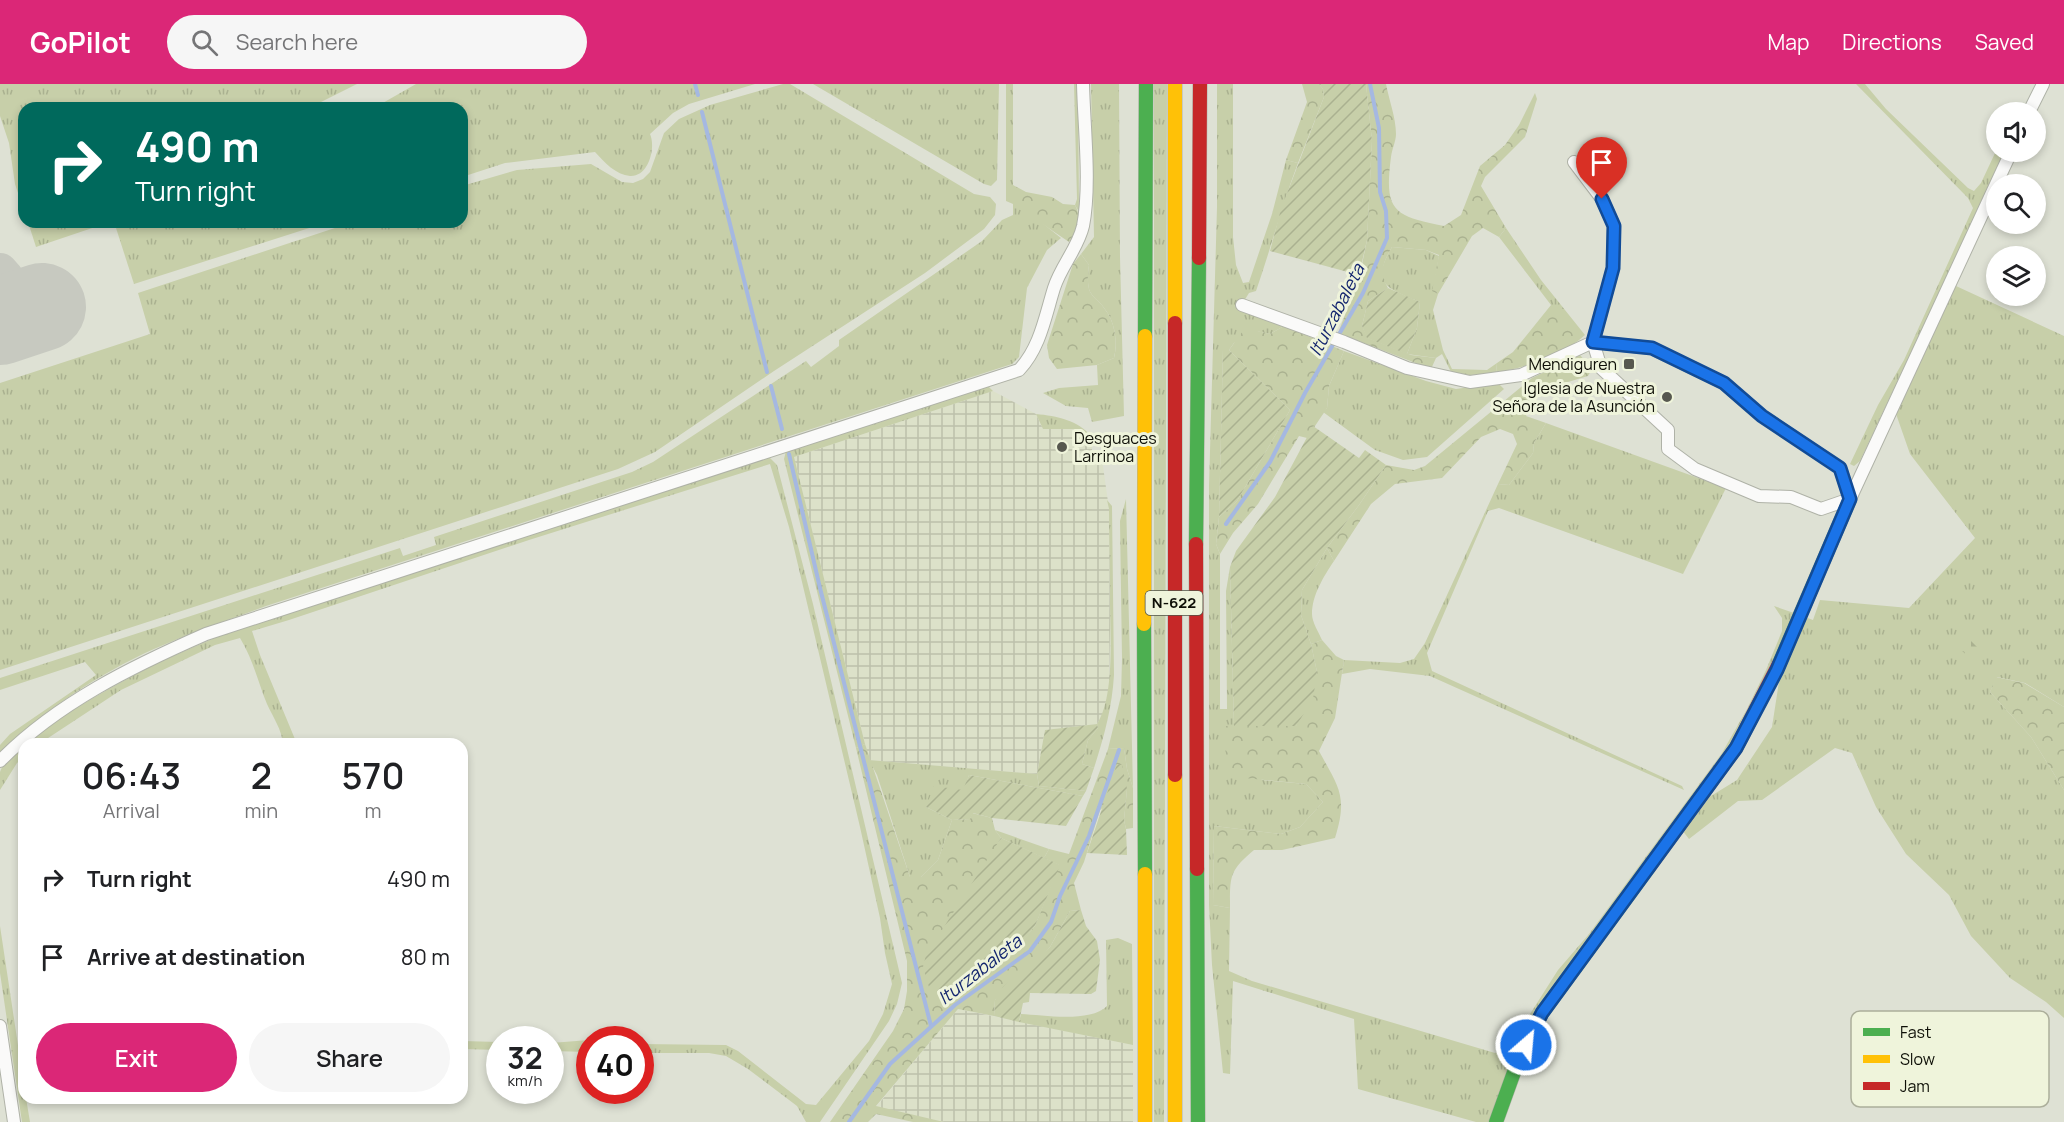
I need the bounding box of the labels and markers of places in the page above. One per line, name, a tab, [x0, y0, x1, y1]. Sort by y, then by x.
pin	[1576, 137, 1627, 199]
place label: Mendiguren	[1529, 353, 1617, 375]
marker: Mendiguren	[1622, 357, 1636, 371]
place label: Iglesia de Nuestra Señora de la Asunción	[1493, 377, 1655, 417]
marker: Iglesia de Nuestra Señora de la Asunción	[1660, 390, 1674, 404]
place label: Desguaces Larrinoa	[1074, 427, 1157, 467]
marker: Desguaces Larrinoa	[1055, 440, 1069, 454]

